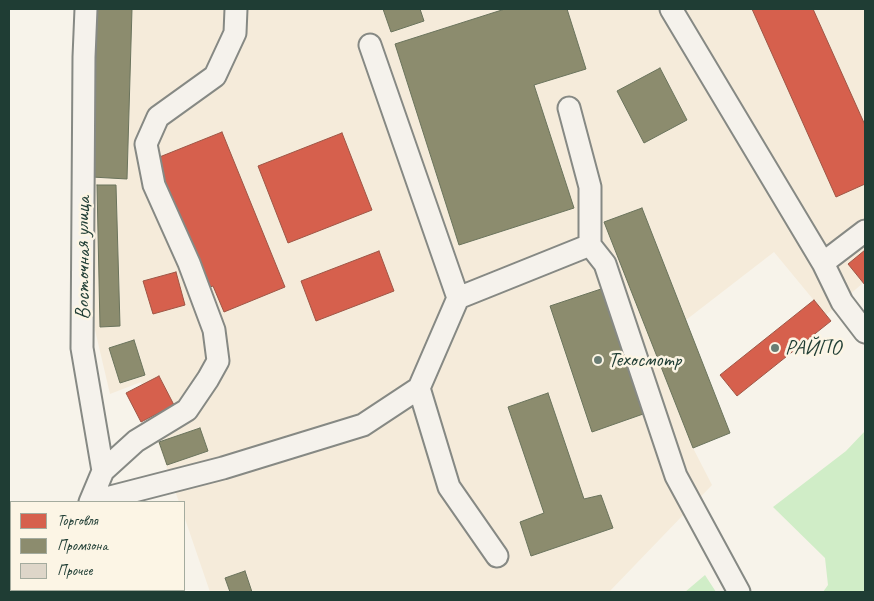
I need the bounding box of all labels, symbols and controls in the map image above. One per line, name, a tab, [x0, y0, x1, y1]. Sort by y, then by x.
street label: Восточная улица	[70, 196, 96, 320]
place label: РАЙПО	[785, 335, 841, 361]
marker: РАЙПО	[769, 342, 781, 354]
place label: Техосмотр	[608, 347, 681, 373]
marker: Техосмотр	[592, 354, 604, 366]
legend	[10, 501, 185, 591]
text: Торговля	[57, 511, 98, 530]
text: Промзона	[57, 536, 108, 555]
text: Прочее	[57, 561, 92, 580]

